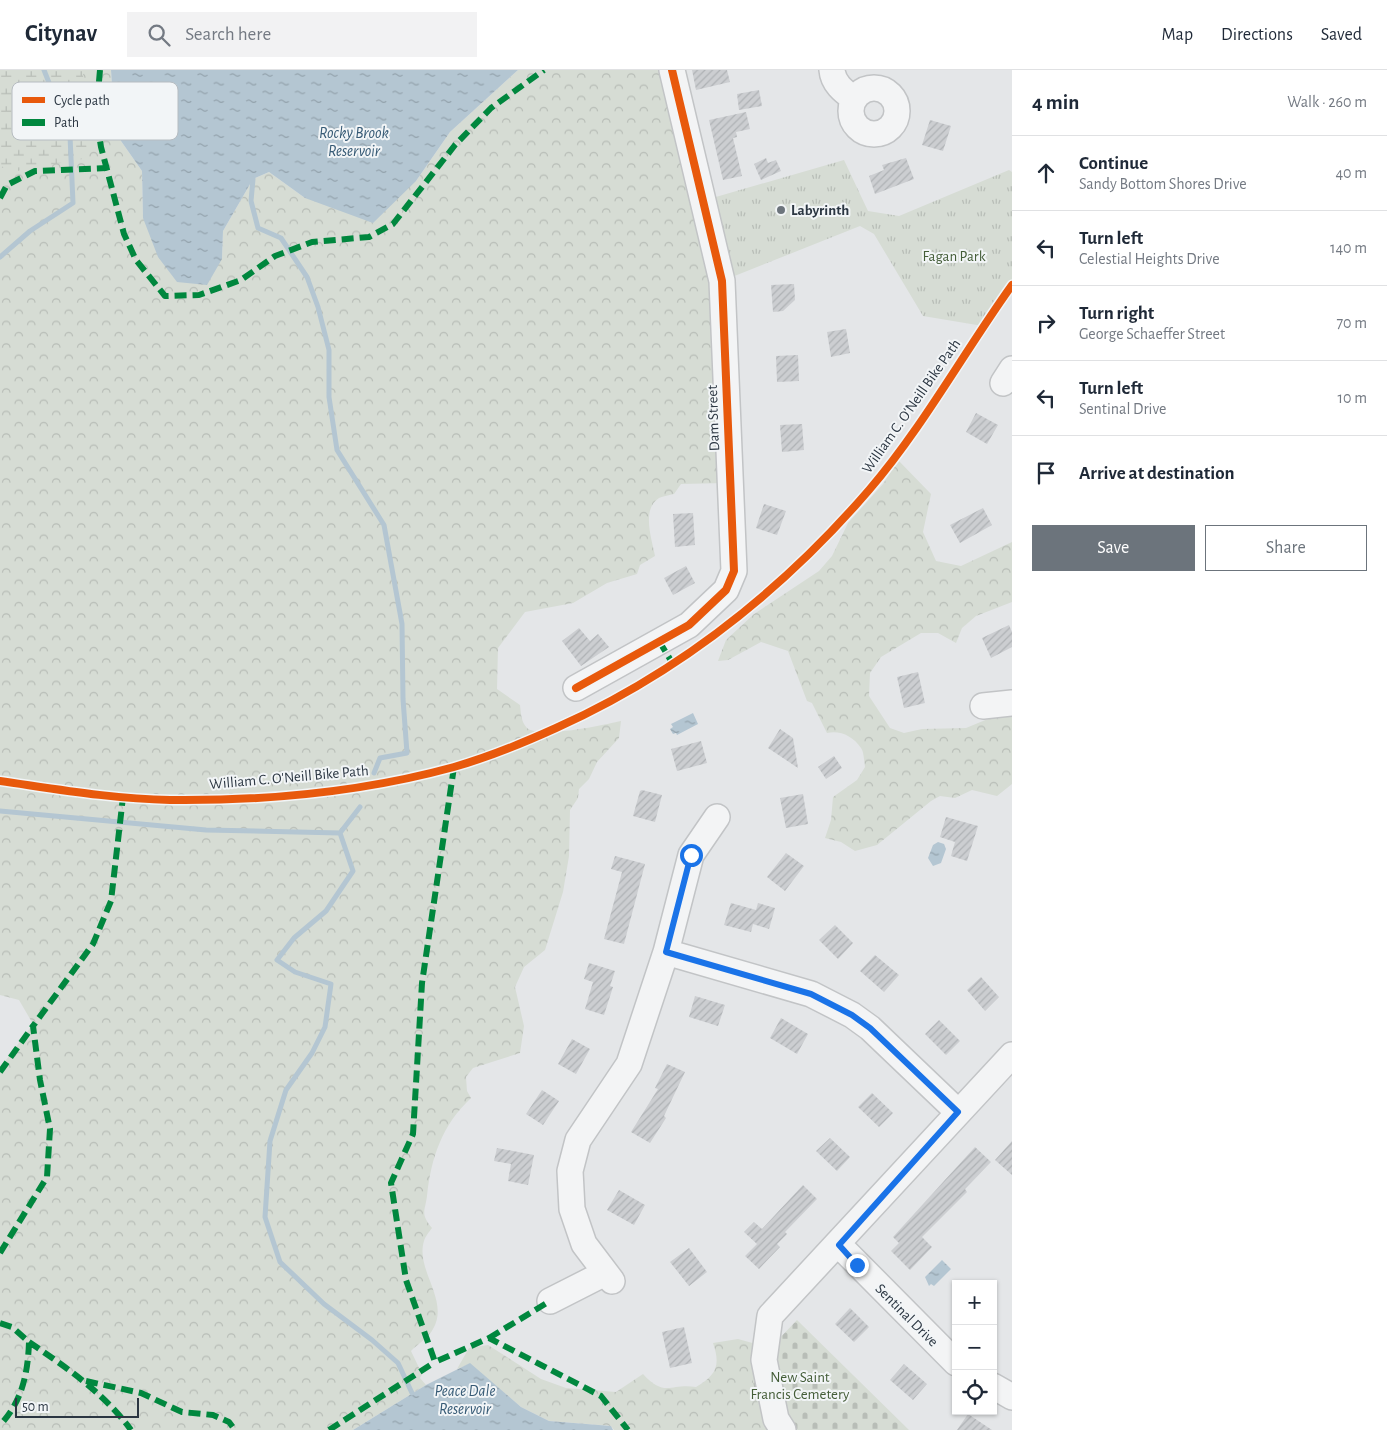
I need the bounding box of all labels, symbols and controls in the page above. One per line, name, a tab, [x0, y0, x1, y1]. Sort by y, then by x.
search box	[127, 12, 477, 57]
icon: search	[145, 21, 173, 49]
text: Citynav	[25, 22, 97, 46]
text: Search here	[185, 25, 271, 44]
text: Map	[1162, 26, 1193, 44]
text: Directions	[1221, 26, 1293, 44]
text: Saved	[1321, 26, 1362, 44]
legend	[12, 82, 178, 140]
text: 4 min	[1032, 92, 1079, 113]
text: Cycle path	[54, 94, 110, 108]
text: Walk · 260 m	[1287, 94, 1367, 110]
text: Path	[54, 116, 79, 130]
water label: Rocky Brook Reservoir	[319, 125, 389, 159]
text: Continue	[1079, 154, 1148, 173]
icon: ahead	[1032, 159, 1060, 187]
text: 40 m	[1335, 165, 1367, 181]
text: Sandy Bottom Shores Drive	[1079, 176, 1247, 192]
place label: Labyrinth	[791, 203, 849, 218]
marker: Labyrinth	[775, 204, 787, 216]
text: Turn left	[1079, 229, 1143, 248]
icon: left	[1032, 234, 1060, 262]
text: 140 m	[1330, 240, 1367, 256]
park label: Fagan Park	[922, 249, 986, 264]
text: Celestial Heights Drive	[1079, 251, 1220, 267]
text: Turn right	[1079, 304, 1154, 323]
icon: right	[1032, 309, 1060, 337]
text: 70 m	[1336, 315, 1367, 331]
text: George Schaeffer Street	[1079, 326, 1225, 342]
street label: William C. O'Neill Bike Path	[859, 337, 963, 476]
text: Turn left	[1079, 379, 1143, 398]
street label: Dam Street	[705, 384, 722, 451]
icon: left	[1032, 384, 1060, 412]
text: 10 m	[1338, 390, 1367, 406]
text: Sentinal Drive	[1079, 401, 1166, 417]
icon: arrive	[1032, 459, 1060, 487]
text: Arrive at destination	[1079, 464, 1235, 483]
button: Save	[1032, 525, 1195, 571]
button: Share	[1205, 525, 1367, 571]
street label: William C. O'Neill Bike Path	[209, 763, 369, 792]
route start	[680, 844, 703, 867]
route end	[846, 1254, 869, 1277]
map controls	[952, 1280, 997, 1415]
button: +	[952, 1280, 997, 1325]
street label: Sentinal Drive	[872, 1281, 941, 1350]
button: −	[952, 1325, 997, 1370]
park label: New Saint Francis Cemetery	[751, 1370, 850, 1402]
button: locate	[952, 1370, 997, 1415]
water label: Peace Dale Reservoir	[434, 1383, 496, 1417]
scale bar	[15, 1395, 139, 1418]
text: 50 m	[22, 1400, 49, 1414]

